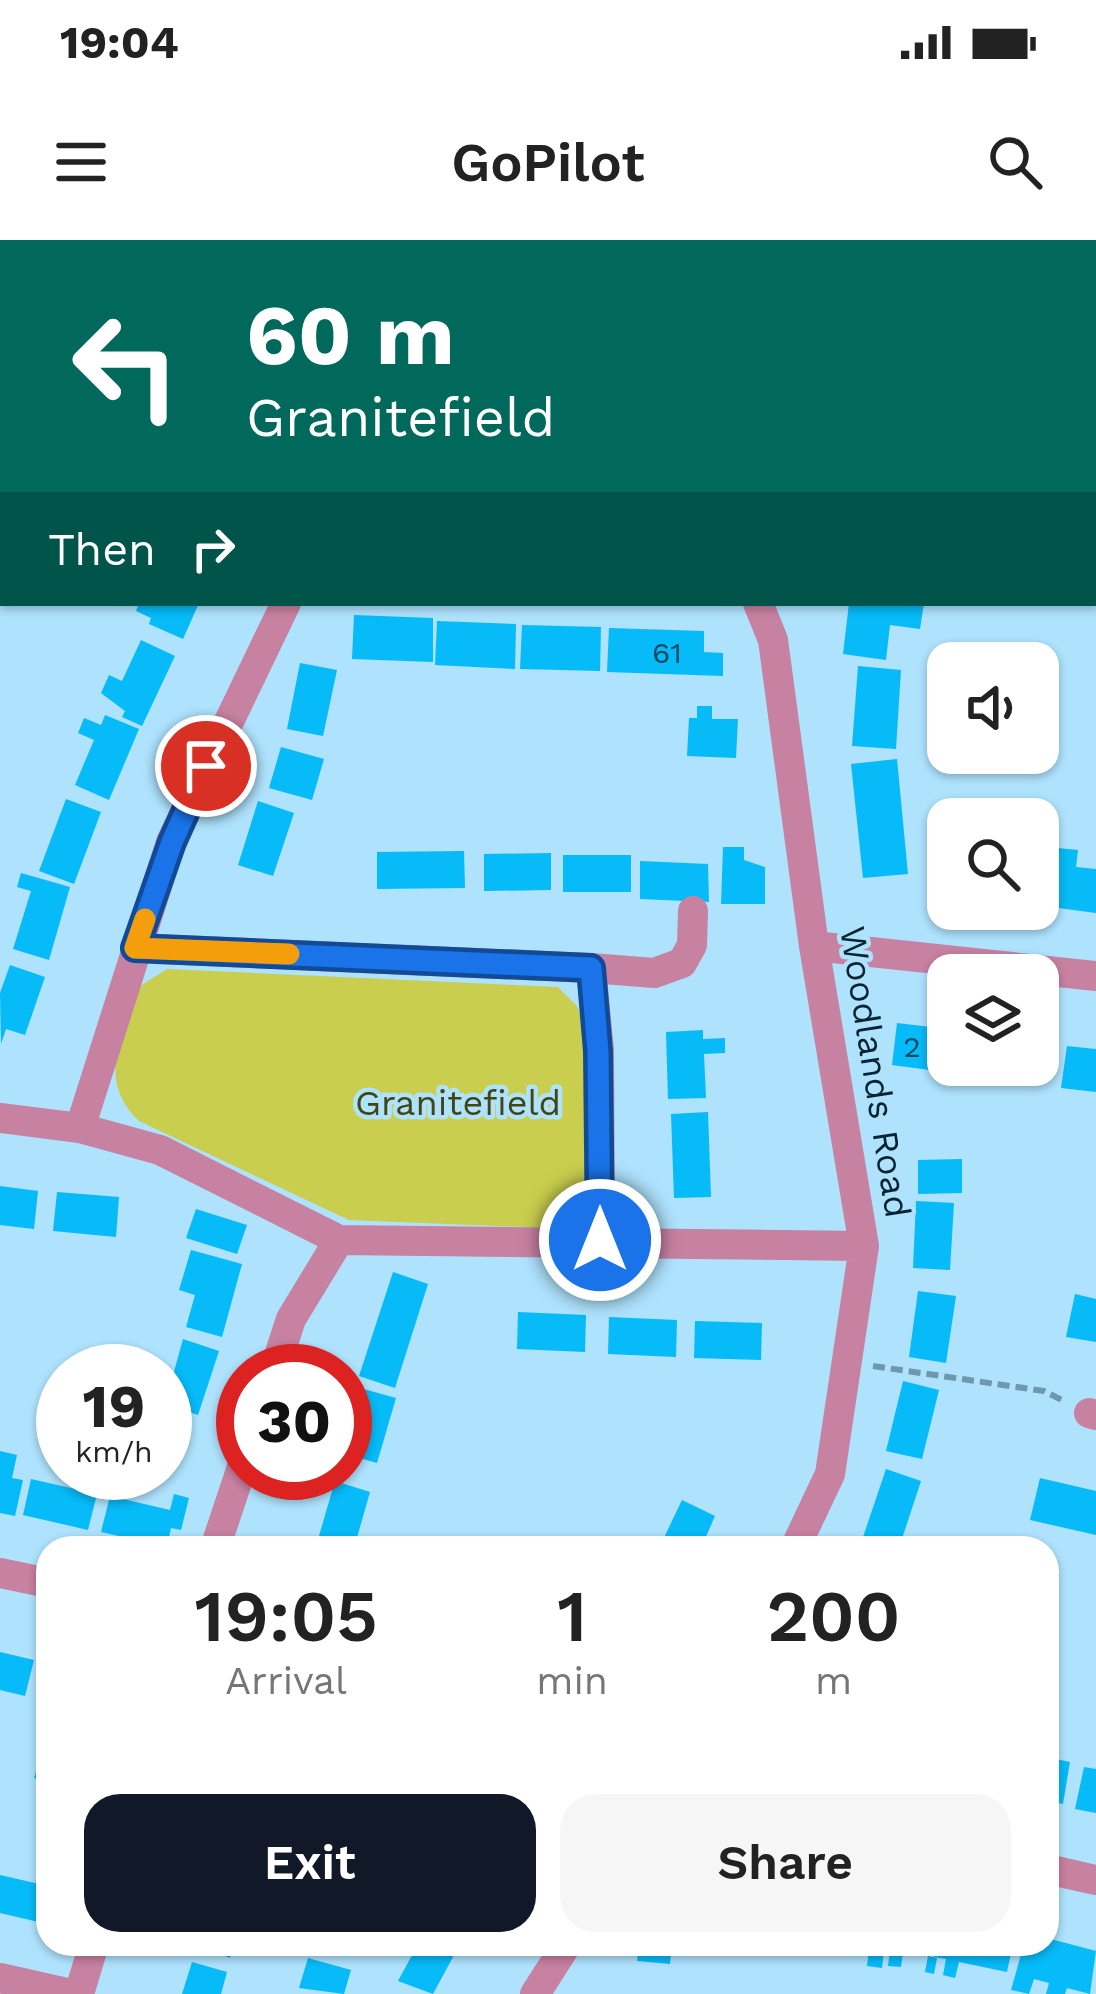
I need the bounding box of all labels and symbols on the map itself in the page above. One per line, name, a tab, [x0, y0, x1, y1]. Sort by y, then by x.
house number: 61	[652, 635, 682, 670]
pin	[155, 715, 257, 817]
street label: Woodlands Road	[831, 923, 919, 1221]
house number: 2	[903, 1029, 921, 1064]
park label: Granitefield	[355, 1082, 561, 1124]
position arrow	[537, 1177, 663, 1303]
speed limit sign: 30	[216, 1344, 372, 1500]

